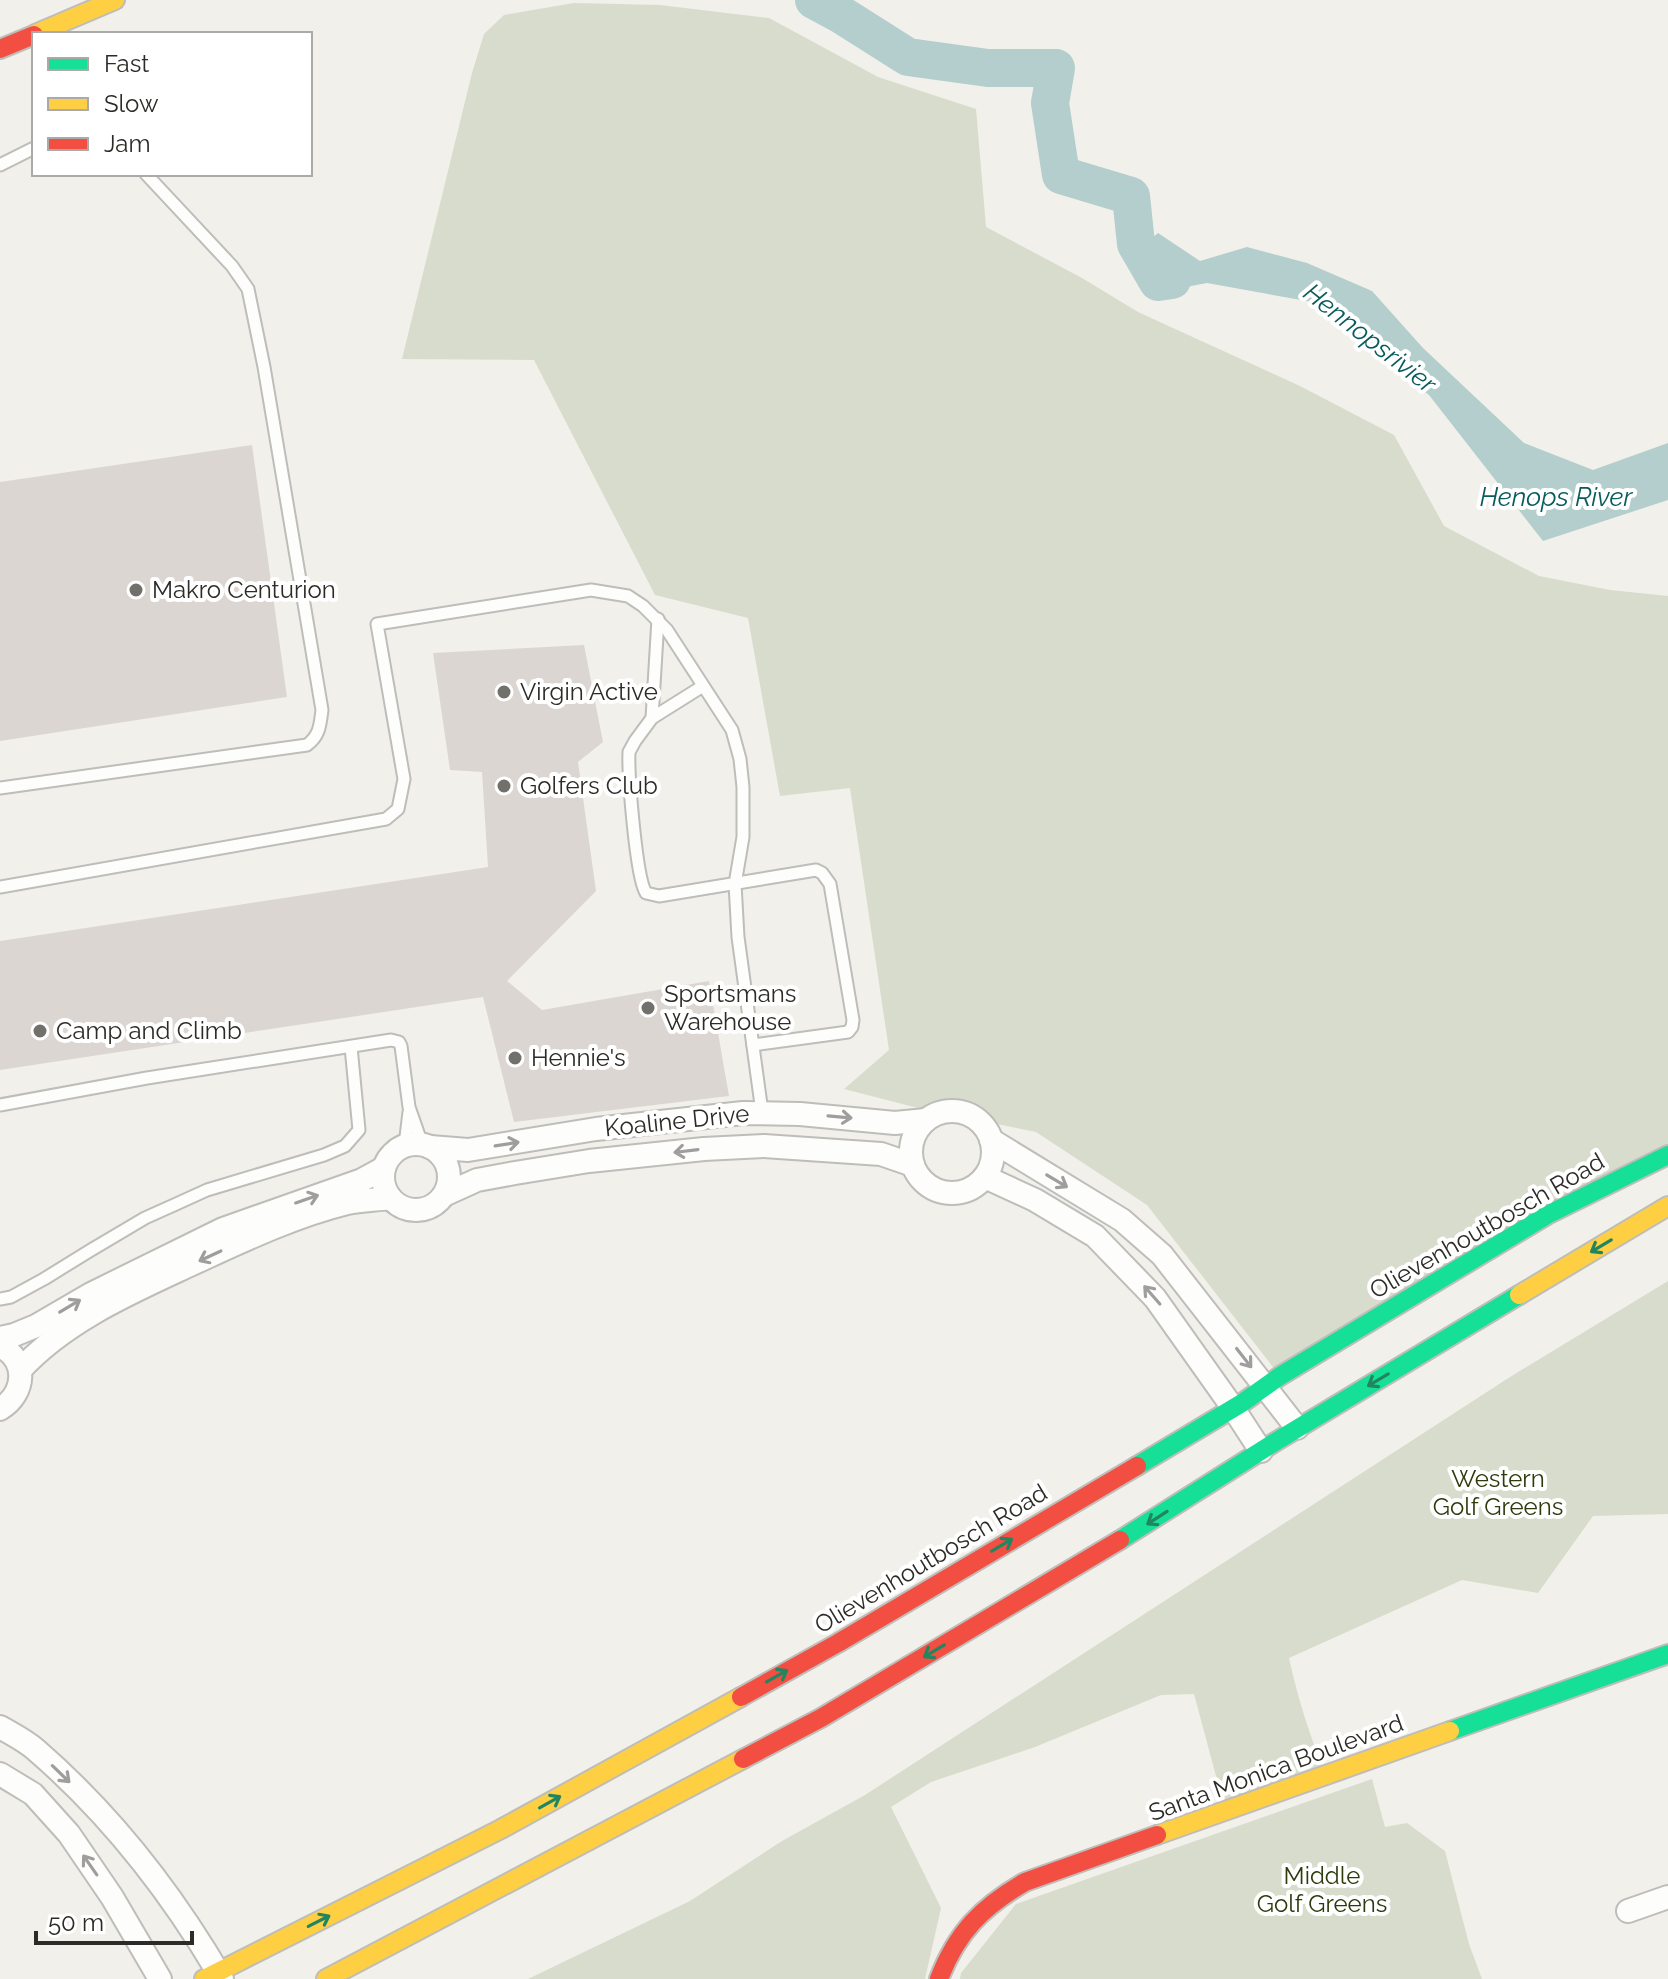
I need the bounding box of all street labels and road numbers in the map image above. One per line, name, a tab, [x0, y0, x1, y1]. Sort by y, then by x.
street label: Koaline Drive	[603, 1098, 751, 1143]
street label: Olievenhoutbosch Road	[1364, 1146, 1609, 1305]
street label: Olievenhoutbosch Road	[809, 1478, 1052, 1640]
street label: Santa Monica Boulevard	[1145, 1708, 1407, 1827]

